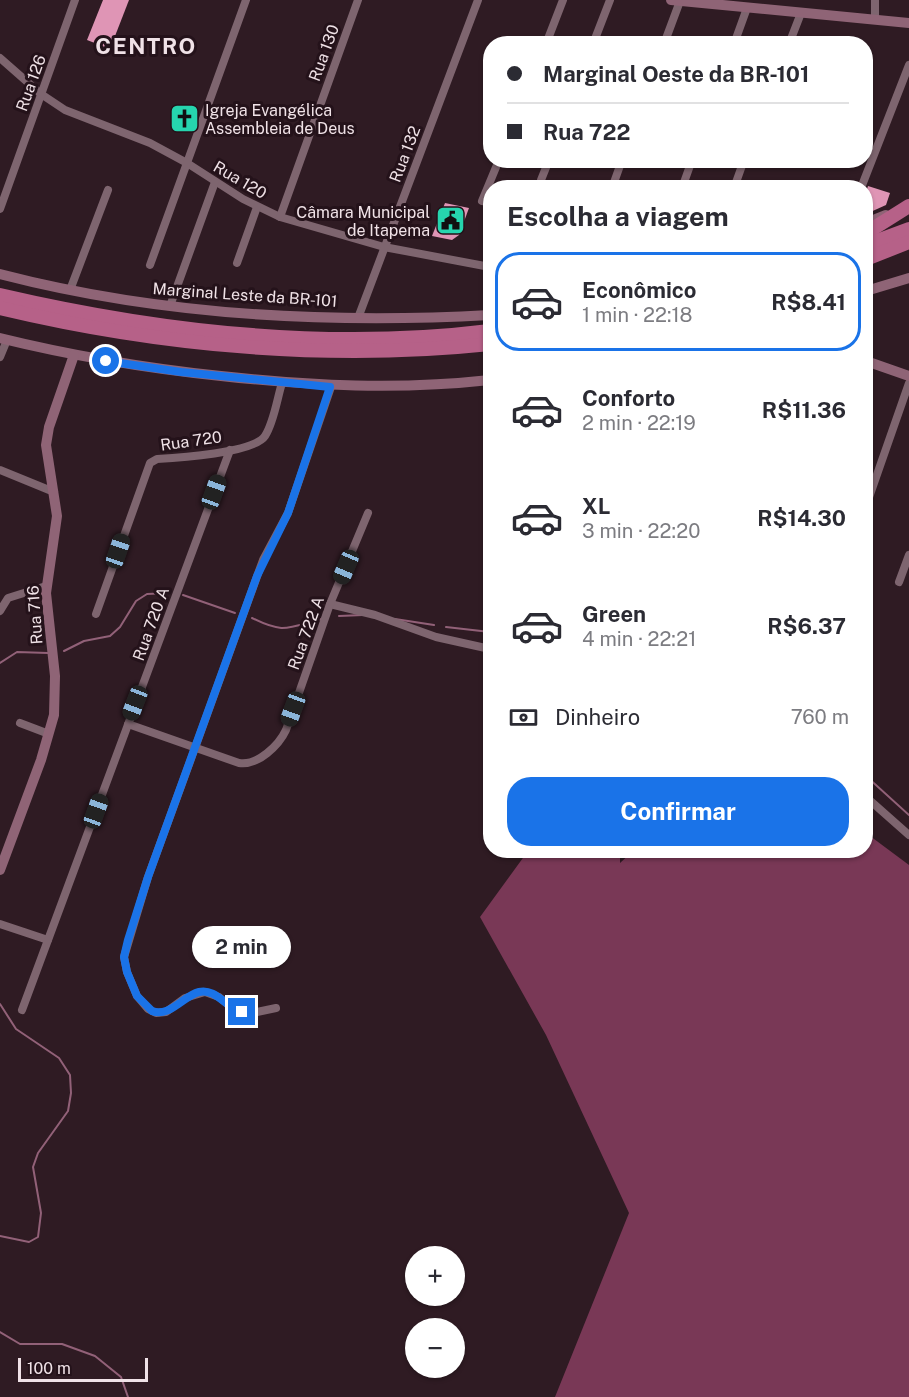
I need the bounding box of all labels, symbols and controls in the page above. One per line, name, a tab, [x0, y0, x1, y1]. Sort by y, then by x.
street label: Rua 130	[305, 22, 343, 84]
district label: CENTRO	[95, 33, 197, 59]
street label: Rua 126	[12, 52, 50, 114]
text: Marginal Oeste da BR-101	[543, 61, 809, 87]
place label: Igreja Evangélica Assembleia de Deus	[205, 101, 355, 138]
church icon: Igreja Evangélica Assembleia de Deus	[168, 103, 200, 135]
text: Rua 722	[543, 119, 630, 145]
street label: Rua 132	[386, 123, 424, 185]
street label: Rua 120	[210, 157, 270, 203]
text: Escolha a viagem	[507, 200, 729, 232]
place label: Câmara Municipal de Itapema	[296, 203, 430, 240]
public building icon: Câmara Municipal de Itapema	[435, 205, 467, 237]
icon: car	[510, 275, 564, 329]
text: Econômico	[582, 277, 697, 303]
street label: Marginal Leste da BR-101	[152, 279, 338, 311]
text: R$8.41	[771, 289, 846, 315]
text: 1 min · 22:18	[582, 303, 693, 327]
route start	[92, 347, 119, 374]
icon: car	[510, 383, 564, 437]
text: Conforto	[582, 385, 675, 411]
text: R$11.36	[762, 397, 846, 423]
text: 2 min · 22:19	[582, 411, 696, 435]
street label: Rua 720	[159, 427, 223, 455]
car	[199, 472, 229, 512]
icon: car	[510, 491, 564, 545]
text: XL	[582, 493, 610, 519]
text: R$14.30	[757, 505, 846, 531]
text: 3 min · 22:20	[582, 519, 700, 543]
car	[104, 531, 132, 571]
car	[331, 547, 361, 587]
street label: Rua 716	[23, 585, 47, 645]
street label: Rua 720 A	[129, 585, 173, 663]
street label: Rua 722 A	[284, 594, 328, 672]
icon: car	[510, 599, 564, 653]
text: Green	[582, 601, 646, 627]
text: R$6.37	[767, 613, 846, 639]
text: 4 min · 22:21	[582, 627, 696, 651]
car	[120, 683, 150, 723]
car	[278, 689, 308, 729]
icon: cash	[507, 701, 540, 734]
text: Dinheiro	[555, 704, 640, 730]
text: 760 m	[791, 705, 849, 729]
button: Confirmar	[507, 777, 849, 846]
car	[81, 791, 111, 831]
callout: 2 min	[192, 925, 292, 967]
text: 2 min	[215, 935, 268, 959]
route end	[228, 998, 255, 1025]
map controls	[405, 1246, 465, 1378]
button: +	[405, 1246, 465, 1306]
button: −	[405, 1318, 465, 1378]
scale bar	[18, 1355, 148, 1382]
text: 100 m	[27, 1359, 71, 1378]

